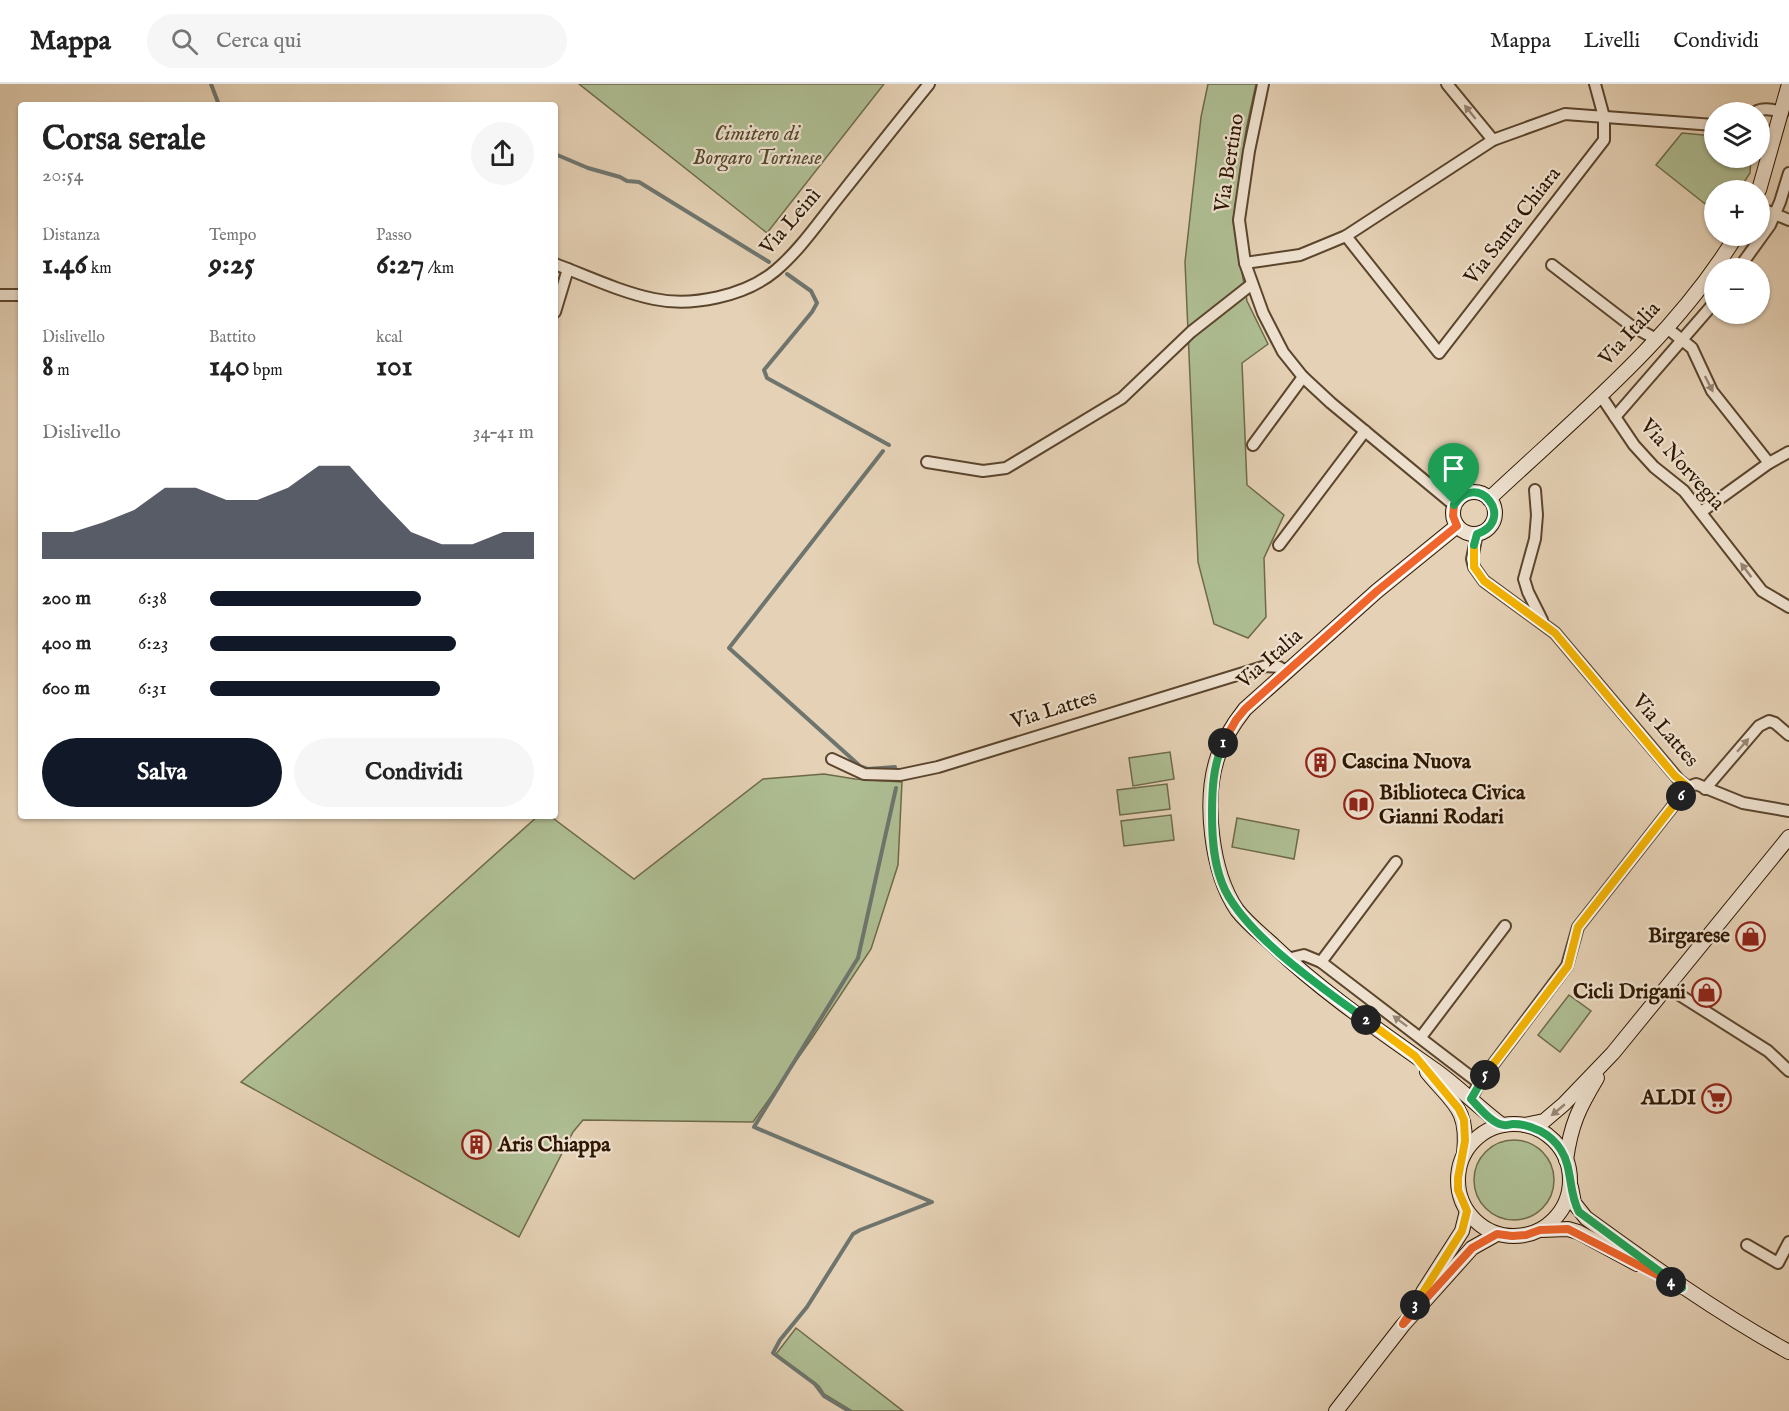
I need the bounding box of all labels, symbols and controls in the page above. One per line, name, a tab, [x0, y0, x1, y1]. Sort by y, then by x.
search box	[147, 14, 567, 68]
text: Mappa	[30, 24, 111, 59]
icon: search	[168, 25, 201, 58]
text: Cerca qui	[216, 27, 302, 55]
text: Mappa	[1490, 28, 1551, 55]
text: Livelli	[1584, 28, 1640, 55]
text: Condividi	[1673, 28, 1759, 55]
map controls	[1704, 102, 1770, 324]
button: layers	[1704, 102, 1770, 168]
one-way arrow	[1464, 105, 1477, 120]
street label: Via Bertino	[1209, 112, 1251, 215]
text: Corsa serale	[42, 119, 206, 161]
park label: Cimitero di Borgaro Torinese	[692, 121, 822, 172]
button: share	[471, 122, 534, 185]
street label: Via Santa Chiara	[1458, 161, 1568, 291]
text: 20:54	[42, 163, 83, 188]
button: +	[1704, 180, 1770, 246]
street label: Via Leinì	[754, 183, 827, 262]
text: Distanza	[42, 226, 100, 246]
text: Tempo	[209, 226, 256, 246]
text: Passo	[376, 226, 412, 246]
text: 1.46	[42, 246, 87, 284]
text: 9:25	[209, 246, 255, 284]
text: 6:27	[376, 246, 424, 284]
button: −	[1704, 258, 1770, 324]
text: km	[87, 259, 112, 279]
text: /km	[424, 259, 454, 279]
street label: Via Italia	[1593, 295, 1667, 373]
text: Dislivello	[42, 328, 105, 348]
text: Battito	[209, 328, 256, 348]
text: kcal	[376, 328, 403, 348]
text: 8	[42, 348, 54, 386]
text: 140	[209, 348, 250, 386]
text: 101	[376, 348, 413, 386]
text: m	[54, 361, 70, 381]
text: bpm	[250, 361, 283, 381]
one-way arrow	[1704, 375, 1714, 392]
street label: Via Norvegia	[1633, 413, 1731, 517]
text: Dislivello	[42, 420, 121, 445]
text: 34–41 m	[473, 420, 534, 445]
pin	[1428, 443, 1479, 505]
icon: arrive	[1437, 452, 1470, 485]
one-way arrow	[1740, 562, 1752, 577]
text: 200 m	[42, 586, 91, 611]
text: 6:38	[138, 586, 167, 611]
street label: Via Italia	[1231, 622, 1309, 696]
text: 400 m	[42, 631, 91, 656]
text: 6:23	[138, 631, 169, 656]
text: 600 m	[42, 676, 90, 701]
text: 6:31	[138, 676, 167, 701]
street label: Via Lattes	[1007, 684, 1100, 736]
street label: Via Lattes	[1625, 688, 1704, 773]
pin: 1	[1208, 728, 1238, 758]
text: 1	[1220, 733, 1226, 753]
button: Salva	[42, 738, 282, 807]
button: Condividi	[294, 738, 534, 807]
one-way arrow	[1736, 738, 1749, 753]
building icon: Cascina Nuova	[1305, 746, 1337, 778]
place label: Cascina Nuova	[1342, 749, 1472, 776]
place label: Biblioteca Civica Gianni Rodari	[1379, 780, 1526, 831]
pin: 6	[1666, 781, 1696, 811]
text: 6	[1678, 786, 1684, 806]
library icon: Biblioteca Civica Gianni Rodari	[1342, 789, 1374, 821]
shop icon: Birgarese	[1735, 920, 1767, 952]
place label: Birgarese	[1648, 923, 1730, 950]
shop icon: Cicli Drigani	[1691, 976, 1723, 1008]
place label: Cicli Drigani	[1573, 979, 1686, 1006]
pin: 2	[1351, 1005, 1381, 1035]
text: 2	[1362, 1010, 1370, 1030]
one-way arrow	[1392, 1015, 1408, 1027]
pin: 5	[1470, 1060, 1500, 1090]
text: 5	[1482, 1065, 1488, 1085]
supermarket icon: ALDI	[1701, 1082, 1733, 1114]
place label: ALDI	[1640, 1085, 1696, 1112]
one-way arrow	[1551, 1103, 1566, 1116]
building icon: Aris Chiappa	[461, 1129, 493, 1161]
place label: Aris Chiappa	[497, 1132, 611, 1159]
pin: 4	[1656, 1267, 1686, 1297]
text: 4	[1667, 1272, 1675, 1292]
pin: 3	[1400, 1290, 1430, 1320]
text: 3	[1412, 1295, 1418, 1315]

